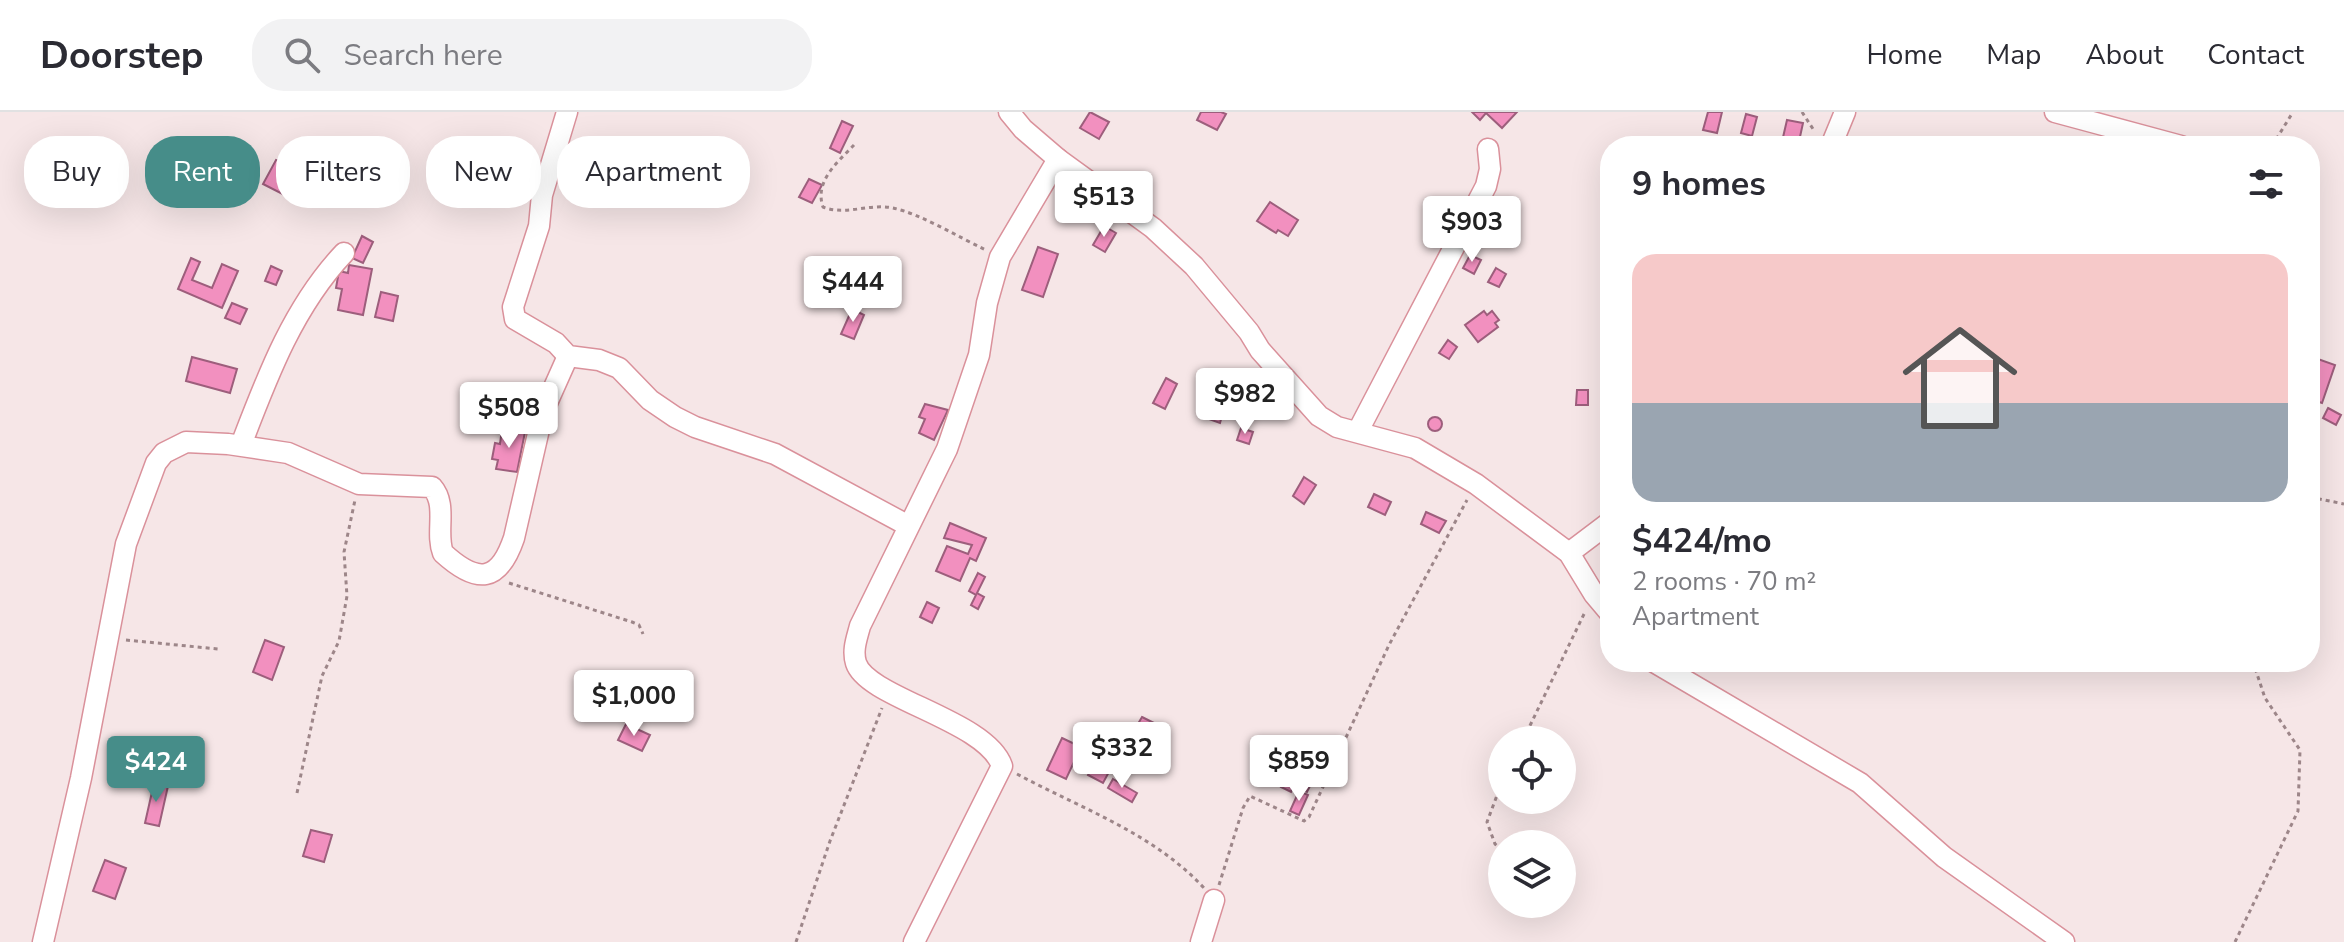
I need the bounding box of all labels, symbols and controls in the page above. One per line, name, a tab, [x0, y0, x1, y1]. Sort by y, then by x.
search box	[252, 19, 812, 91]
text: Doorstep	[40, 30, 204, 81]
icon: search	[280, 33, 324, 77]
text: Search here	[344, 35, 503, 76]
text: Home	[1867, 36, 1942, 74]
text: Map	[1986, 36, 2041, 74]
text: About	[2085, 36, 2163, 74]
text: Contact	[2207, 36, 2304, 74]
chip: Buy	[24, 136, 129, 208]
chip: Rent	[145, 136, 260, 208]
chip: Filters	[276, 136, 410, 208]
chip: New	[426, 136, 541, 208]
chip: Apartment	[557, 136, 750, 208]
text: 9 homes	[1632, 161, 1766, 207]
icon: filters	[2244, 162, 2288, 206]
pin: $513	[1057, 171, 1151, 239]
text: $513	[1073, 179, 1135, 214]
pin: $903	[1425, 196, 1519, 264]
text: $903	[1441, 204, 1503, 239]
pin: $444	[806, 256, 900, 324]
text: $444	[822, 264, 884, 299]
icon: home	[1888, 306, 2032, 450]
pin: $982	[1198, 368, 1292, 436]
text: $982	[1214, 376, 1276, 411]
pin: $508	[462, 382, 556, 450]
text: $508	[478, 390, 540, 425]
text: $424/mo	[1632, 518, 1772, 564]
text: 2 rooms · 70 m²	[1632, 564, 1816, 599]
text: Apartment	[1632, 599, 1759, 634]
pin: $1,000	[569, 670, 699, 738]
text: $1,000	[592, 678, 676, 713]
pin: $332	[1075, 722, 1169, 790]
map controls	[1488, 726, 1576, 918]
button: locate	[1488, 726, 1576, 814]
text: $332	[1091, 730, 1153, 765]
pin: $859	[1252, 735, 1346, 803]
pin: $424	[109, 736, 203, 804]
text: $859	[1268, 743, 1330, 778]
text: $424	[125, 744, 187, 779]
button: layers	[1488, 830, 1576, 918]

